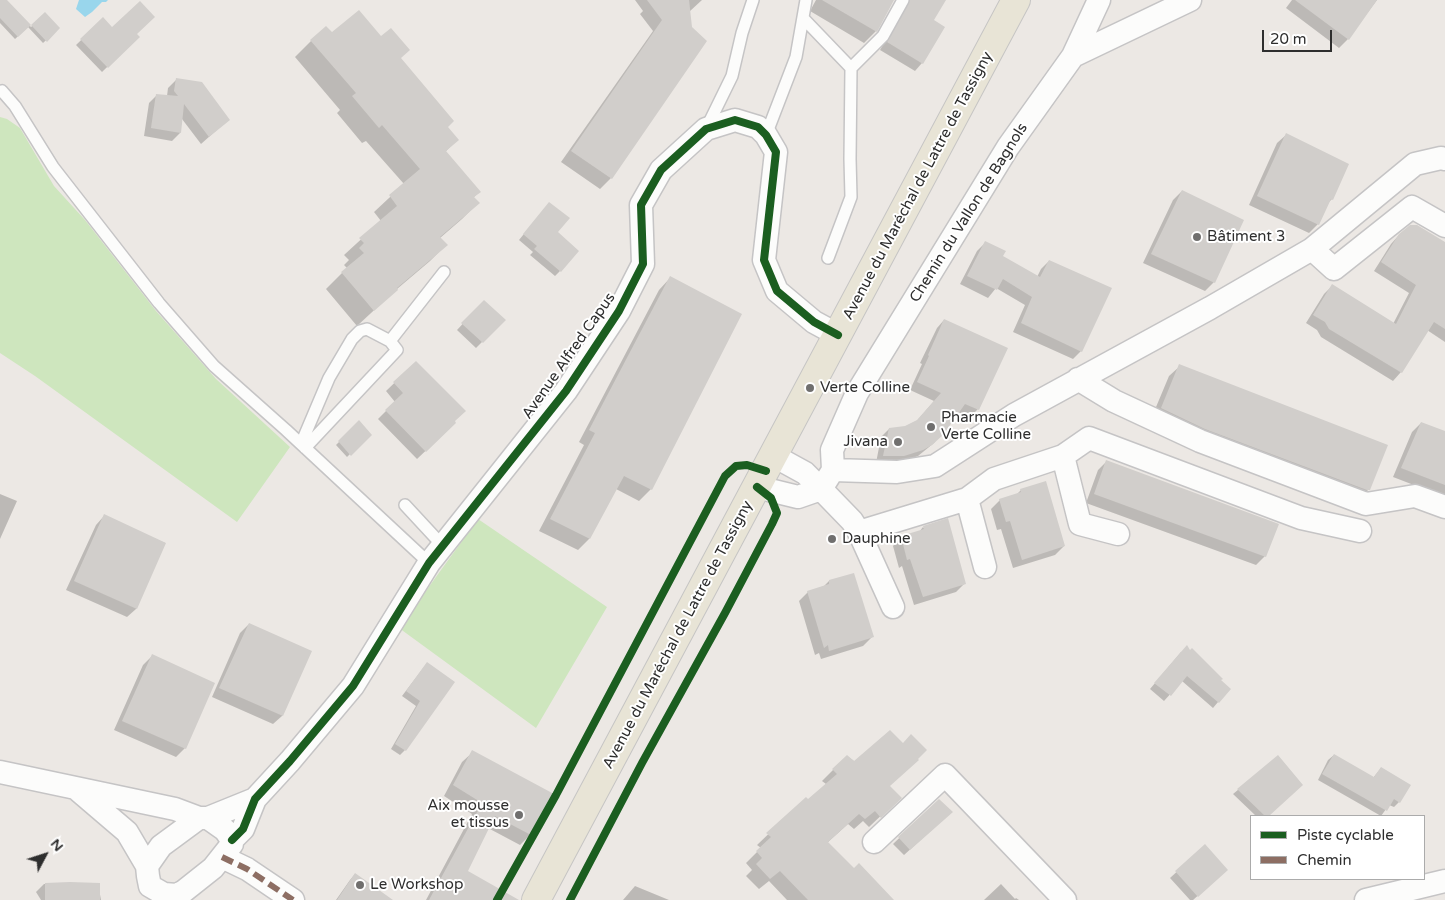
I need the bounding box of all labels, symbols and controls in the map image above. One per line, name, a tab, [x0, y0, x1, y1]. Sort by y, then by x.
scale bar	[1265, 20, 1335, 52]
text: 20 m	[1270, 30, 1307, 48]
street label: Avenue du Maréchal de Lattre de Tassigny	[839, 49, 997, 323]
street label: Chemin du Vallon de Bagnols	[906, 120, 1032, 306]
place label: Bâtiment 3	[1207, 228, 1285, 246]
marker: Bâtiment 3	[1191, 231, 1203, 243]
street label: Avenue Alfred Capus	[519, 289, 619, 423]
place label: Verte Colline	[820, 379, 910, 397]
marker: Verte Colline	[804, 382, 816, 394]
place label: Pharmacie Verte Colline	[941, 409, 1031, 444]
marker: Pharmacie Verte Colline	[925, 421, 937, 433]
place label: Jivana	[843, 433, 888, 451]
marker: Jivana	[892, 436, 904, 448]
street label: Avenue du Maréchal de Lattre de Tassigny	[599, 498, 757, 772]
place label: Dauphine	[842, 530, 911, 548]
marker: Dauphine	[826, 533, 838, 545]
place label: Aix mousse et tissus	[427, 797, 509, 832]
marker: Aix mousse et tissus	[513, 809, 525, 821]
legend	[1250, 815, 1425, 880]
text: Piste cyclable	[1297, 826, 1394, 844]
north arrow	[20, 830, 70, 880]
text: N	[47, 835, 67, 855]
text: Chemin	[1297, 851, 1352, 869]
place label: Le Workshop	[370, 876, 463, 894]
marker: Le Workshop	[354, 879, 366, 891]

